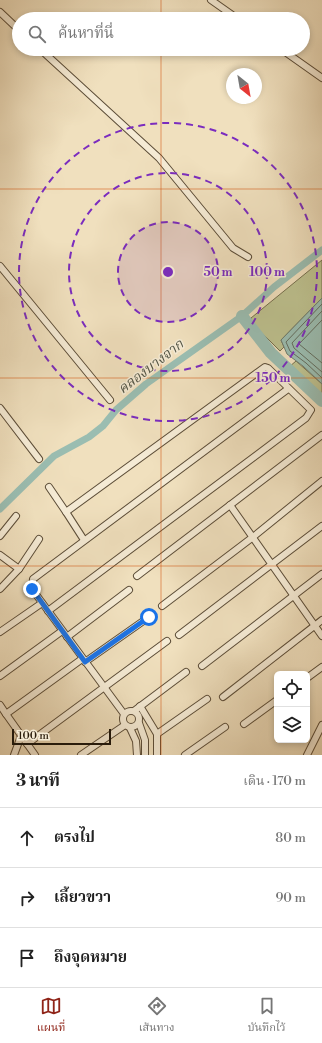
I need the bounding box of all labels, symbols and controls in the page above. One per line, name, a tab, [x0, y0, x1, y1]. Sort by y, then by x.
search box	[12, 12, 310, 56]
icon: search	[26, 23, 48, 45]
text: ค้นหาที่นี่	[58, 24, 114, 43]
north arrow	[226, 68, 262, 104]
centre of rings	[161, 265, 175, 279]
text: 50 m	[203, 265, 233, 280]
text: 100 m	[249, 265, 285, 280]
water label: คลองบางจาก	[115, 335, 188, 398]
text: 150 m	[256, 371, 290, 386]
route end	[23, 580, 41, 598]
route start	[140, 608, 158, 626]
map controls	[274, 671, 310, 743]
button: locate	[274, 671, 310, 707]
button: layers	[274, 707, 310, 743]
scale bar	[12, 727, 111, 746]
text: 100 m	[18, 729, 49, 743]
text: 3 นาที	[16, 770, 60, 792]
text: เดิน · 170 m	[243, 773, 306, 789]
icon: ahead	[16, 827, 38, 849]
text: ตรงไป	[54, 828, 95, 847]
text: 80 m	[275, 830, 306, 846]
icon: right	[16, 887, 38, 909]
text: เลี้ยวขวา	[54, 888, 111, 907]
text: 90 m	[275, 890, 306, 906]
icon: arrive	[16, 947, 38, 969]
text: ถึงจุดหมาย	[54, 948, 127, 967]
tab: แผนที่	[37, 995, 65, 1037]
tab: เส้นทาง	[139, 995, 175, 1037]
tab: บันทึกไว้	[248, 995, 285, 1037]

